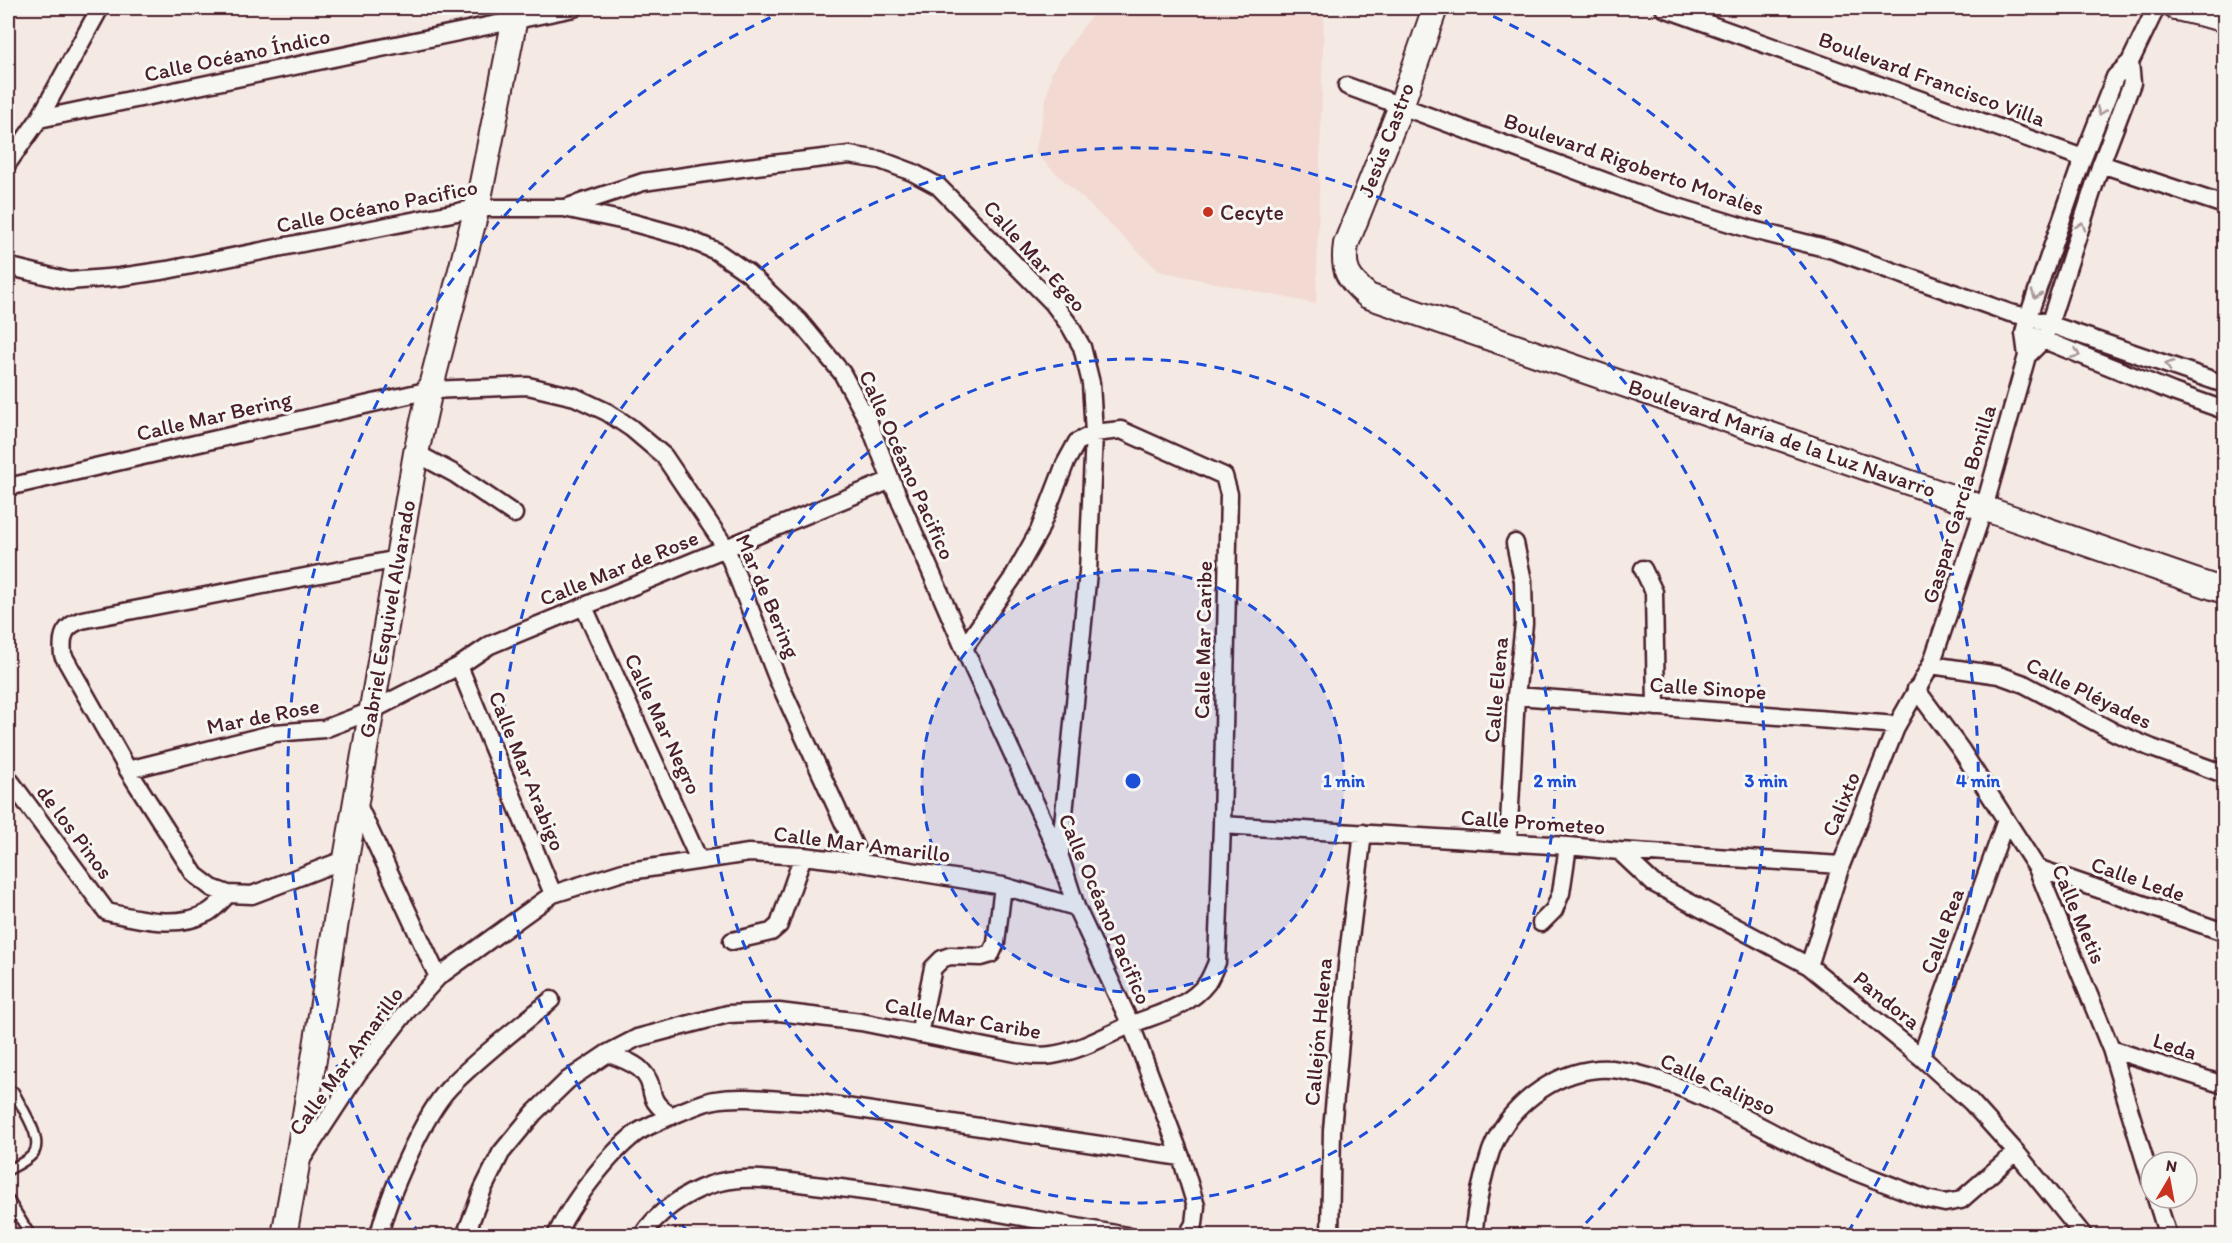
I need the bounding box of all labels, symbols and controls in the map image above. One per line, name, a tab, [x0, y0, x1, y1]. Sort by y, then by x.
street label: Calle Océano Índico	[142, 22, 332, 88]
street label: Boulevard Francisco Villa	[1815, 25, 2050, 133]
street label: Jesús Castro	[1352, 79, 1420, 201]
one-way arrow	[2096, 106, 2109, 116]
street label: Boulevard Rigoberto Morales	[1500, 107, 1768, 221]
street label: Calle Océano Pacifico	[274, 173, 480, 239]
street label: Calle Mar Egeo	[978, 194, 1092, 318]
place label: Cecyte	[1220, 199, 1284, 226]
marker: Cecyte	[1201, 205, 1215, 219]
one-way arrow	[2074, 221, 2086, 232]
one-way arrow	[2030, 289, 2043, 300]
one-way arrow	[2069, 347, 2080, 359]
one-way arrow	[2164, 360, 2175, 373]
street label: Calle Océano Pacifico	[853, 366, 961, 564]
street label: Boulevard María de la Luz Navarro	[1625, 373, 1939, 503]
street label: Calle Mar Bering	[134, 385, 295, 447]
street label: Gaspar García Bonilla	[1916, 401, 2002, 607]
street label: Gabriel Esquivel Alvarado	[353, 498, 421, 740]
street label: Calle Mar de Rose	[536, 524, 702, 612]
street label: Mar de Bering	[730, 530, 807, 663]
street label: Calle Mar Caribe	[1188, 561, 1218, 719]
street label: Calle Elena	[1478, 635, 1514, 744]
street label: Calle Mar Negro	[619, 649, 707, 799]
street label: Calle Pléyades	[2022, 651, 2156, 735]
street label: Calle Sinope	[1649, 670, 1767, 706]
street label: Calle Mar Arabigo	[483, 687, 571, 855]
street label: Mar de Rose	[204, 692, 322, 740]
street label: Calixto	[1816, 768, 1866, 840]
text: 1 min	[1323, 770, 1365, 792]
text: 2 min	[1534, 770, 1577, 792]
text: 3 min	[1744, 770, 1788, 792]
text: 4 min	[1956, 770, 2001, 792]
centre of rings	[1123, 771, 1143, 791]
street label: de los Pinos	[31, 779, 119, 885]
street label: Calle Prometeo	[1460, 803, 1606, 841]
street label: Calle Océano Pacifico	[1053, 810, 1157, 1008]
street label: Calle Mar Amarillo	[772, 820, 952, 868]
street label: Calle Lede	[2087, 850, 2189, 908]
street label: Calle Metis	[2046, 860, 2112, 968]
street label: Calle Rea	[1914, 884, 1970, 978]
street label: Callejón Helena	[1298, 957, 1338, 1107]
street label: Pandora	[1848, 965, 1927, 1036]
street label: Calle Mar Amarillo	[283, 981, 409, 1141]
street label: Calle Mar Caribe	[883, 991, 1043, 1045]
street label: Leda	[2150, 1026, 2201, 1066]
street label: Calle Calipso	[1656, 1047, 1780, 1121]
north arrow	[2139, 1150, 2199, 1210]
text: N	[2165, 1155, 2178, 1176]

